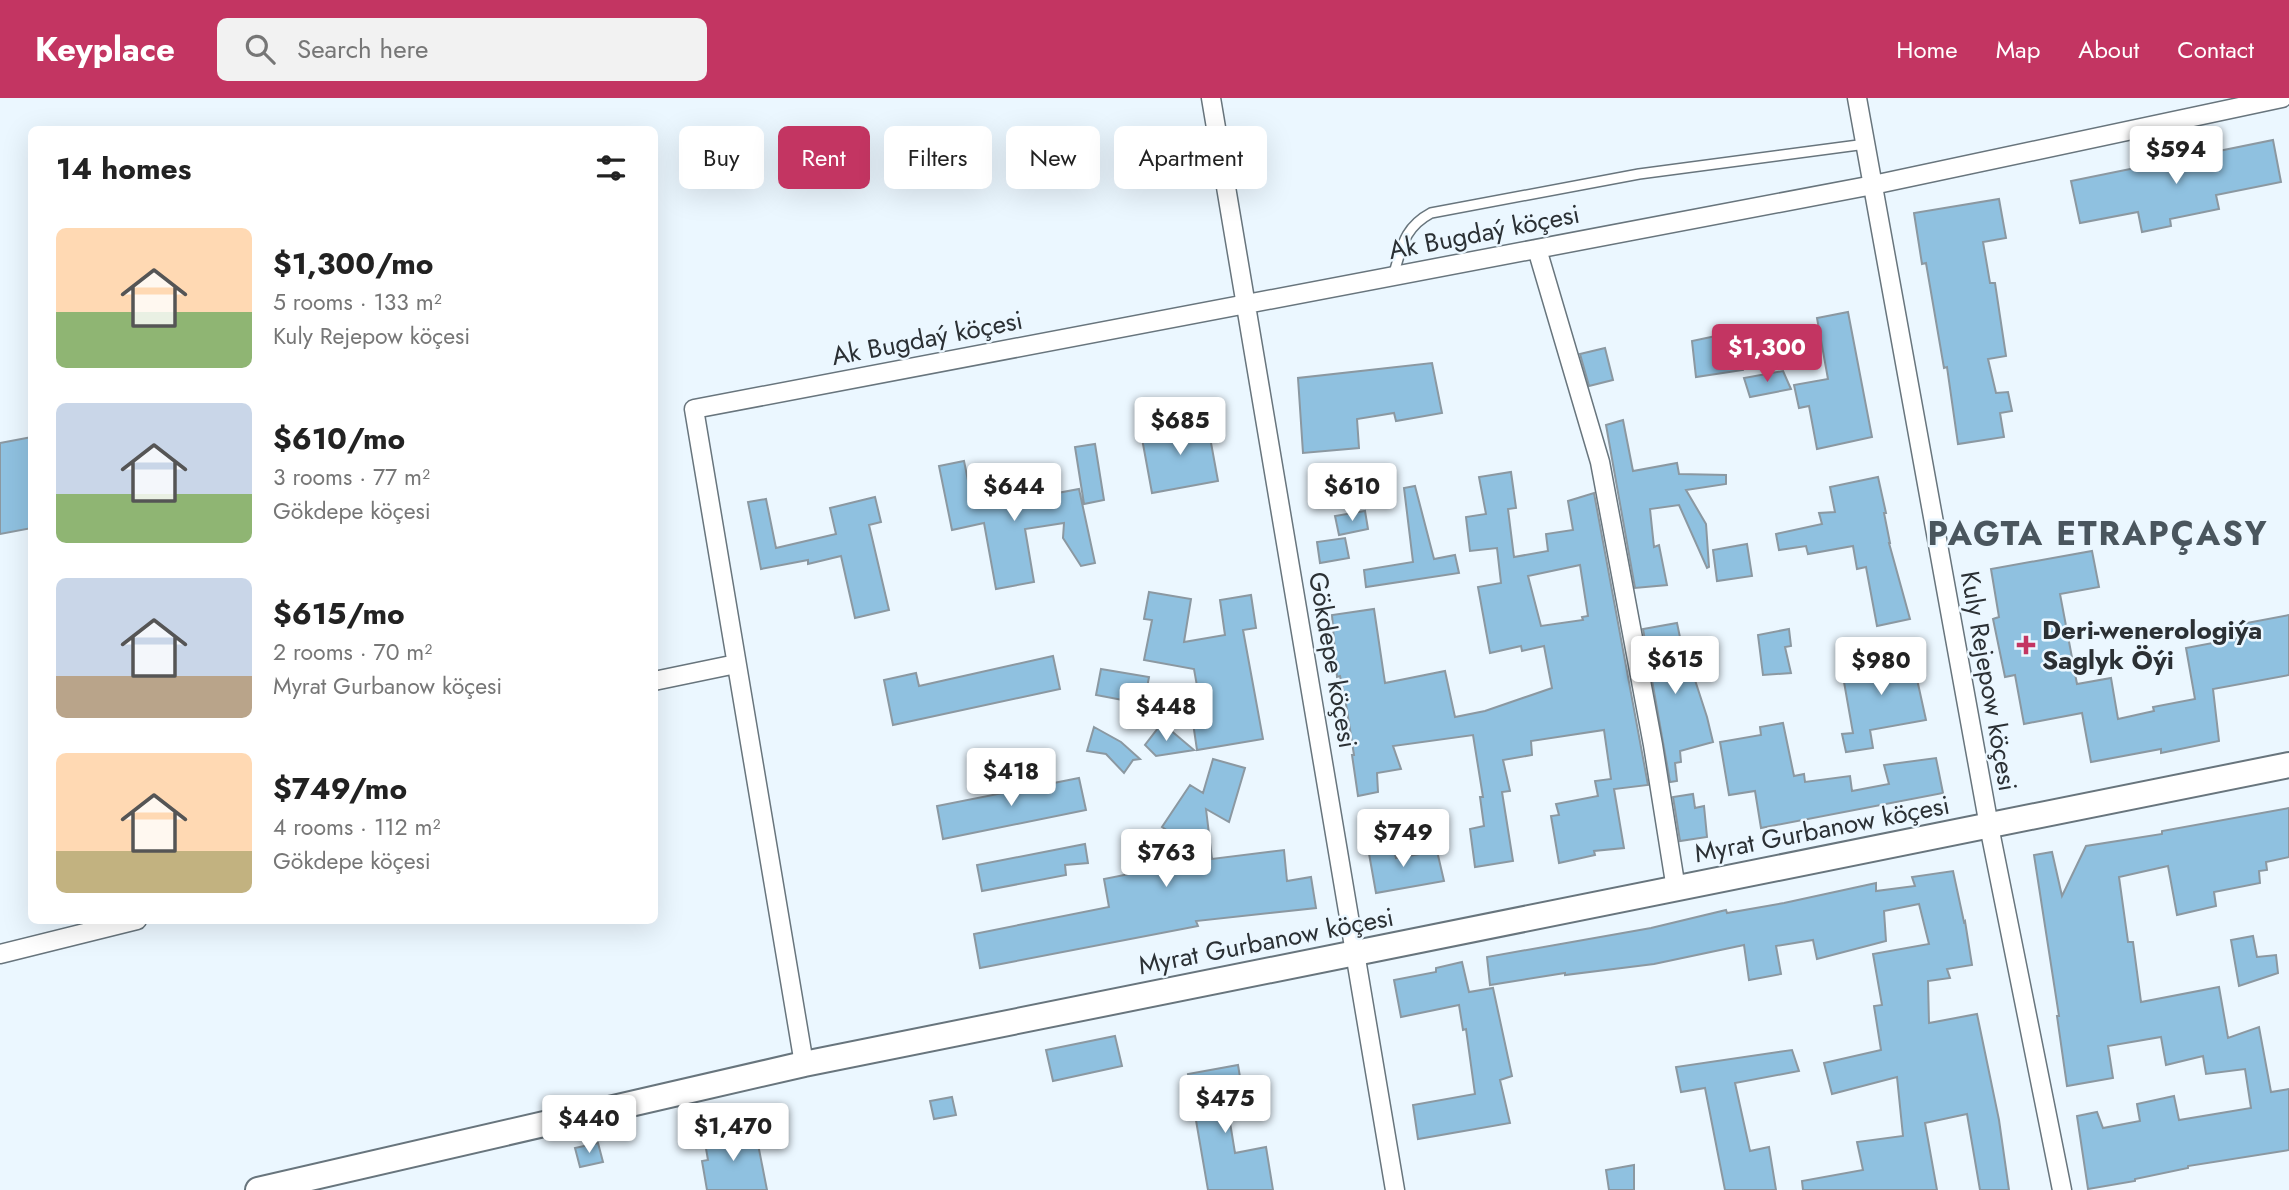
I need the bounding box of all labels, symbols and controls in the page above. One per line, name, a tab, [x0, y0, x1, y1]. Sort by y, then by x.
search box	[217, 18, 707, 81]
text: Keyplace	[35, 26, 175, 73]
icon: search	[241, 30, 279, 68]
text: Search here	[297, 30, 428, 68]
text: Home	[1896, 32, 1958, 67]
text: Map	[1996, 32, 2040, 67]
text: About	[2078, 32, 2139, 67]
text: Contact	[2177, 32, 2254, 67]
chip: Buy	[679, 126, 764, 189]
chip: Rent	[778, 126, 870, 189]
chip: Filters	[884, 126, 992, 189]
chip: New	[1006, 126, 1100, 189]
chip: Apartment	[1114, 126, 1267, 189]
pin: $594	[2135, 126, 2217, 186]
text: $594	[2146, 132, 2206, 166]
text: 14 homes	[56, 147, 191, 190]
icon: filters	[592, 149, 630, 187]
street label: Ak Bugdaý köçesi	[1385, 195, 1583, 269]
text: $1,300/mo	[273, 242, 433, 285]
icon: home	[112, 256, 196, 340]
text: 5 rooms · 133 m²	[273, 285, 442, 319]
street label: Ak Bugdaý köçesi	[828, 301, 1026, 375]
text: Kuly Rejepow köçesi	[273, 319, 470, 353]
pin: $1,300	[1710, 324, 1824, 384]
text: $1,300	[1728, 330, 1806, 364]
pin: $685	[1139, 398, 1221, 457]
text: $685	[1151, 403, 1209, 437]
text: $610/mo	[273, 417, 405, 460]
icon: home	[112, 431, 196, 515]
text: 3 rooms · 77 m²	[273, 460, 430, 494]
pin: $644	[973, 464, 1055, 523]
pin: $610	[1311, 464, 1393, 523]
text: $644	[983, 469, 1045, 503]
text: $610	[1324, 469, 1380, 503]
text: Gökdepe köçesi	[273, 494, 431, 528]
district label: PAGTA ETRAPÇASY	[1927, 510, 2269, 557]
street label: Kuly Rejepow köçesi	[1951, 568, 2027, 794]
street label: Gökdepe köçesi	[1299, 569, 1367, 751]
text: $615/mo	[273, 592, 405, 635]
icon: home	[112, 606, 196, 690]
place label: Deri-wenerologiýa Saglyk Öýi	[2042, 611, 2262, 679]
text: 2 rooms · 70 m²	[273, 635, 432, 669]
marker: Deri-wenerologiýa Saglyk Öýi	[2016, 635, 2036, 655]
pin: $615	[1634, 636, 1716, 696]
pin: $980	[1840, 638, 1922, 697]
text: $615	[1647, 642, 1703, 676]
text: $980	[1851, 643, 1911, 677]
text: Myrat Gurbanow köçesi	[273, 669, 502, 703]
pin: $448	[1125, 684, 1207, 743]
text: $448	[1136, 689, 1196, 723]
pin: $418	[970, 748, 1052, 808]
text: $418	[983, 754, 1039, 788]
text: $749/mo	[273, 767, 407, 810]
icon: home	[112, 781, 196, 865]
street label: Myrat Gurbanow köçesi	[1691, 786, 1953, 872]
text: 4 rooms · 112 m²	[273, 810, 440, 844]
pin: $749	[1362, 810, 1444, 869]
text: $749	[1373, 815, 1433, 849]
pin: $763	[1125, 830, 1207, 889]
text: $763	[1137, 835, 1195, 869]
text: Gökdepe köçesi	[273, 844, 431, 878]
street label: Myrat Gurbanow köçesi	[1135, 898, 1397, 984]
pin: $475	[1184, 1076, 1266, 1135]
text: $475	[1195, 1081, 1255, 1115]
pin: $440	[548, 1096, 630, 1155]
text: $440	[558, 1101, 620, 1135]
pin: $1,470	[676, 1104, 790, 1163]
text: $1,470	[694, 1109, 772, 1143]

